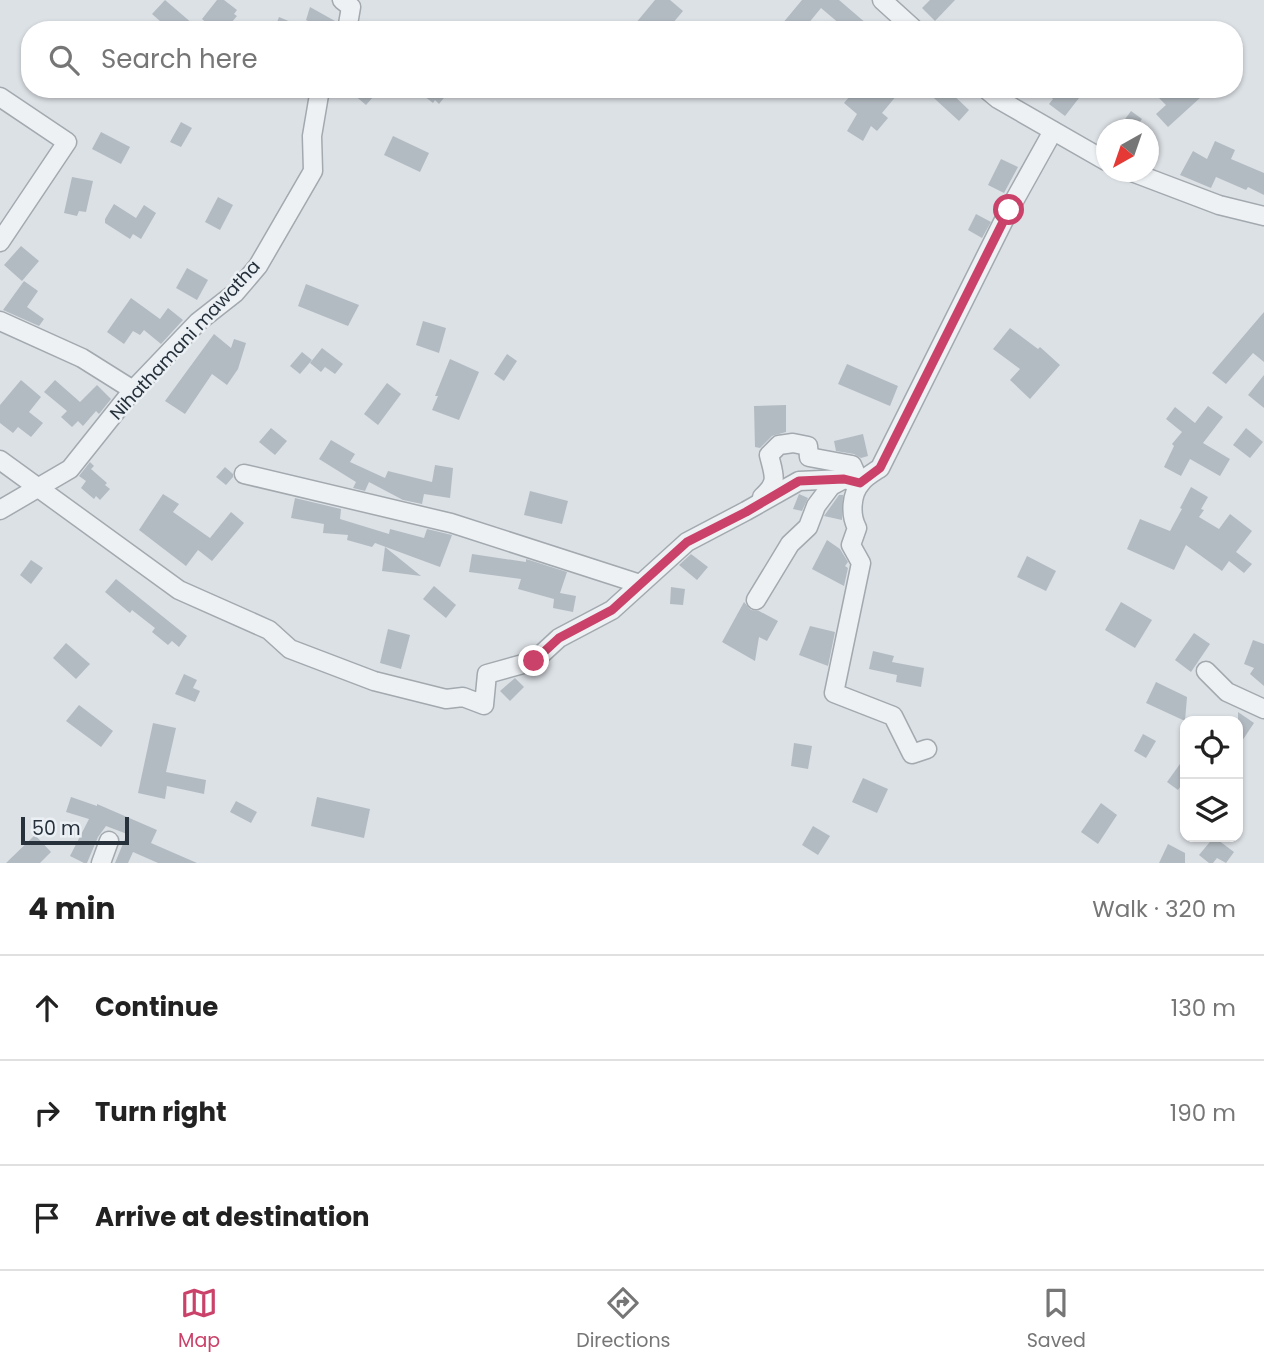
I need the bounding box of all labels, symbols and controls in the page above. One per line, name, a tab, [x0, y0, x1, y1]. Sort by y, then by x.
search box	[21, 21, 1243, 98]
icon: search	[45, 41, 83, 79]
text: Search here	[101, 41, 258, 77]
north arrow	[1096, 119, 1159, 182]
route start	[993, 194, 1024, 225]
street label: Nihathamani mawatha	[104, 254, 266, 425]
route end	[518, 645, 549, 676]
map controls	[1180, 716, 1243, 842]
button: locate	[1180, 716, 1243, 779]
button: layers	[1180, 779, 1243, 842]
scale bar	[21, 814, 130, 846]
text: 50 m	[32, 815, 81, 842]
text: 4 min	[28, 887, 116, 930]
text: Walk · 320 m	[1092, 893, 1236, 925]
icon: ahead	[28, 989, 66, 1027]
text: Continue	[95, 989, 218, 1025]
text: 130 m	[1171, 992, 1236, 1024]
icon: right	[28, 1094, 66, 1132]
text: Turn right	[95, 1094, 227, 1130]
text: 190 m	[1170, 1097, 1236, 1129]
icon: arrive	[28, 1199, 66, 1237]
text: Arrive at destination	[95, 1199, 370, 1235]
tab: Map	[178, 1284, 220, 1355]
tab: Directions	[576, 1284, 671, 1355]
tab: Saved	[1027, 1284, 1086, 1355]

